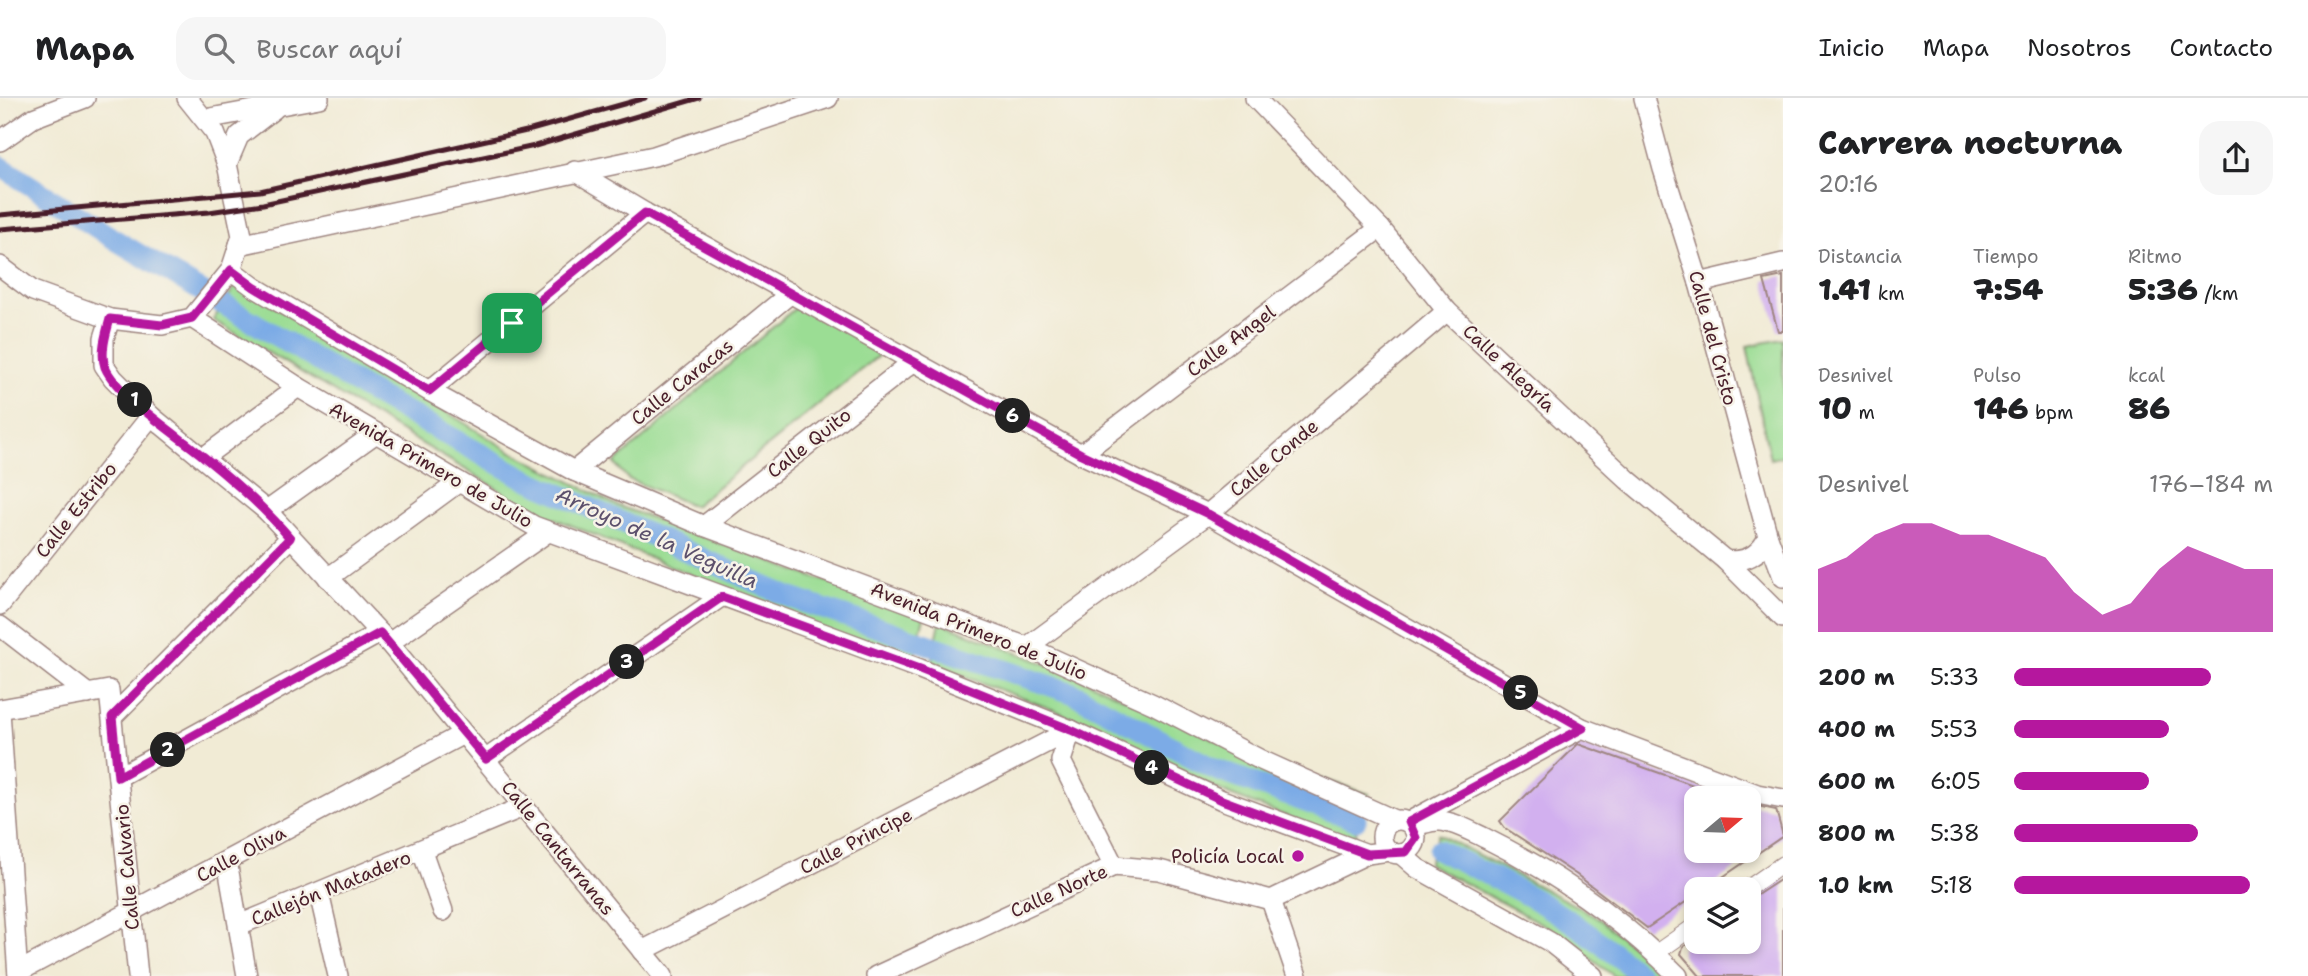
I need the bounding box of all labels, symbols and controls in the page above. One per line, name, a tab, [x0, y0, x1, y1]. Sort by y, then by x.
search box	[176, 17, 666, 80]
text: Mapa	[35, 26, 134, 71]
icon: search	[200, 29, 238, 67]
text: Buscar aquí	[256, 31, 402, 66]
text: Inicio	[1819, 32, 1885, 64]
text: Mapa	[1923, 32, 1989, 64]
text: Nosotros	[2027, 32, 2132, 64]
text: Contacto	[2170, 32, 2273, 64]
text: Carrera nocturna	[1818, 121, 2122, 164]
button: share	[2199, 121, 2273, 195]
text: 20:16	[1818, 169, 1879, 199]
text: Distancia	[1818, 244, 1902, 269]
text: Tiempo	[1973, 244, 2039, 269]
text: Ritmo	[2128, 244, 2182, 269]
street label: Calle del Cristo	[1683, 268, 1743, 408]
text: 1.41	[1818, 269, 1871, 310]
text: 7:54	[1973, 269, 2043, 310]
text: 5:36	[2128, 269, 2198, 310]
text: km	[1871, 281, 1905, 306]
text: /km	[2198, 281, 2238, 306]
pin	[482, 293, 542, 353]
street label: Calle Angel	[1182, 299, 1281, 382]
icon: arrive	[493, 304, 531, 342]
street label: Calle Alegría	[1457, 319, 1561, 418]
street label: Calle Caracas	[626, 333, 738, 431]
text: Desnivel	[1818, 363, 1893, 388]
text: Pulso	[1973, 363, 2021, 388]
text: kcal	[2128, 363, 2165, 388]
pin: 1	[118, 382, 152, 418]
text: 1	[130, 387, 139, 412]
text: 10	[1818, 388, 1852, 429]
text: 146	[1973, 388, 2029, 429]
text: 86	[2128, 388, 2170, 429]
street label: Avenida Primero de Julio	[325, 396, 537, 534]
pin: 6	[996, 398, 1030, 434]
text: m	[1852, 400, 1875, 425]
text: bpm	[2029, 400, 2073, 425]
street label: Calle Quito	[762, 402, 856, 484]
text: 6	[1006, 403, 1019, 428]
street label: Calle Conde	[1224, 414, 1324, 502]
street label: Calle Estribo	[30, 457, 122, 563]
text: Desnivel	[1818, 469, 1909, 499]
text: 176–184 m	[2149, 469, 2273, 499]
water label: Arroyo de la Veguilla	[551, 481, 763, 595]
street label: Avenida Primero de Julio	[867, 576, 1091, 686]
pin: 3	[610, 644, 644, 680]
text: 3	[620, 649, 633, 674]
text: 200 m	[1818, 662, 1895, 692]
text: 5:33	[1930, 662, 1979, 692]
pin: 5	[1504, 676, 1538, 710]
text: 5	[1515, 680, 1526, 705]
text: 400 m	[1818, 714, 1895, 744]
text: 5:53	[1930, 714, 1978, 744]
pin: 2	[150, 732, 186, 768]
text: 2	[161, 737, 174, 762]
pin: 4	[1134, 750, 1170, 786]
text: 4	[1145, 755, 1158, 780]
text: 600 m	[1818, 766, 1895, 796]
text: 6:05	[1930, 766, 1981, 796]
street label: Calle Cantarranas	[496, 775, 620, 921]
north arrow	[1684, 786, 1760, 863]
map controls	[1684, 786, 1761, 954]
street label: Calle Principe	[795, 802, 917, 880]
street label: Calle Calvario	[109, 803, 145, 931]
text: 800 m	[1818, 818, 1895, 848]
text: 5:38	[1930, 818, 1980, 848]
street label: Calle Oliva	[192, 820, 290, 888]
place label: Policía Local	[1171, 844, 1284, 869]
street label: Callejón Matadero	[247, 845, 415, 931]
marker: Policía Local	[1290, 848, 1306, 864]
street label: Calle Norte	[1006, 858, 1112, 924]
text: 1.0 km	[1818, 870, 1893, 900]
text: 5:18	[1930, 870, 1973, 900]
button: layers	[1684, 877, 1761, 954]

